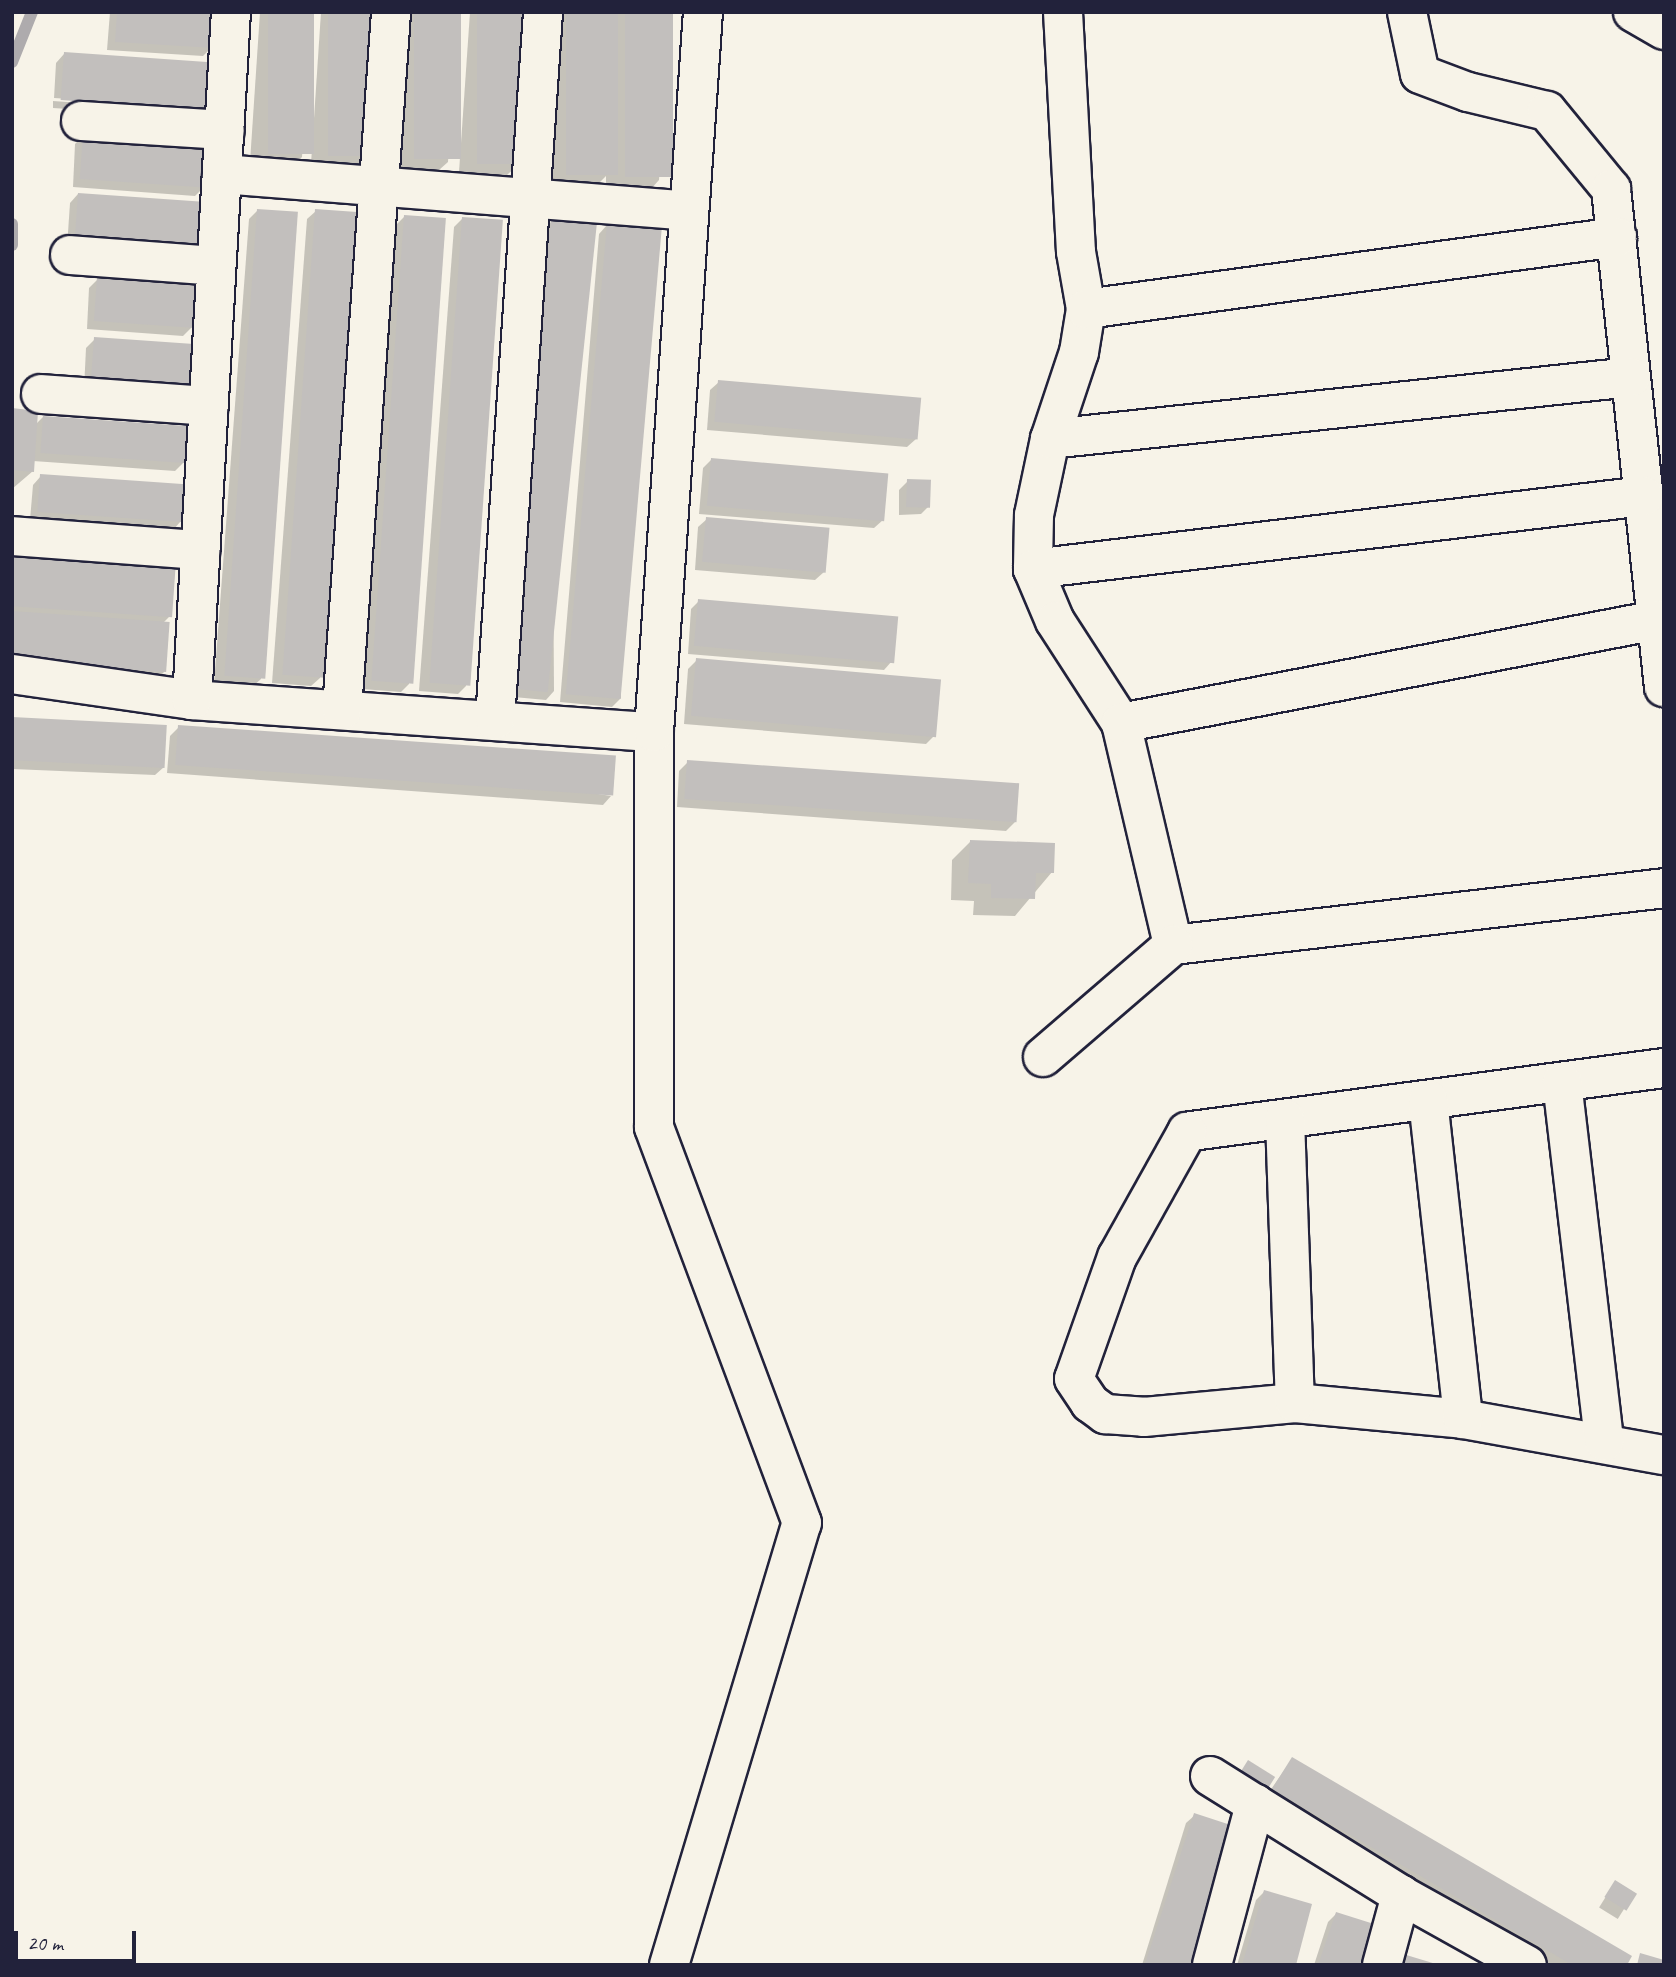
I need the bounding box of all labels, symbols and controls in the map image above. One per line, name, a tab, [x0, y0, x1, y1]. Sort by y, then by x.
scale bar	[18, 1918, 140, 1962]
text: 20 m	[27, 1930, 63, 1956]

